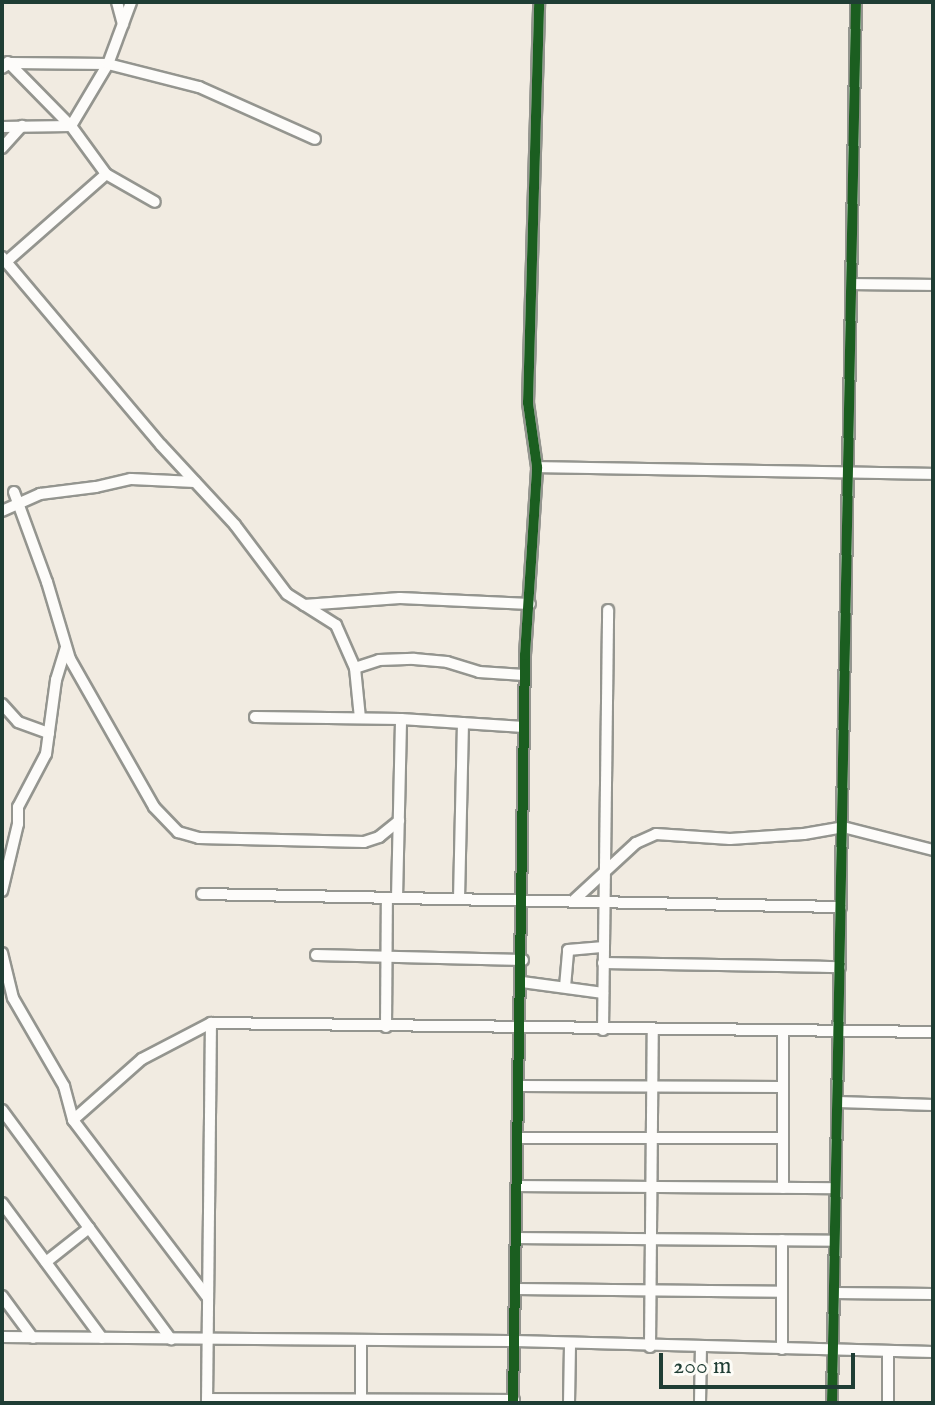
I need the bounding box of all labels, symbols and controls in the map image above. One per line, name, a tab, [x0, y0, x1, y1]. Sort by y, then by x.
scale bar	[663, 1337, 859, 1387]
text: 200 m	[673, 1351, 732, 1382]

